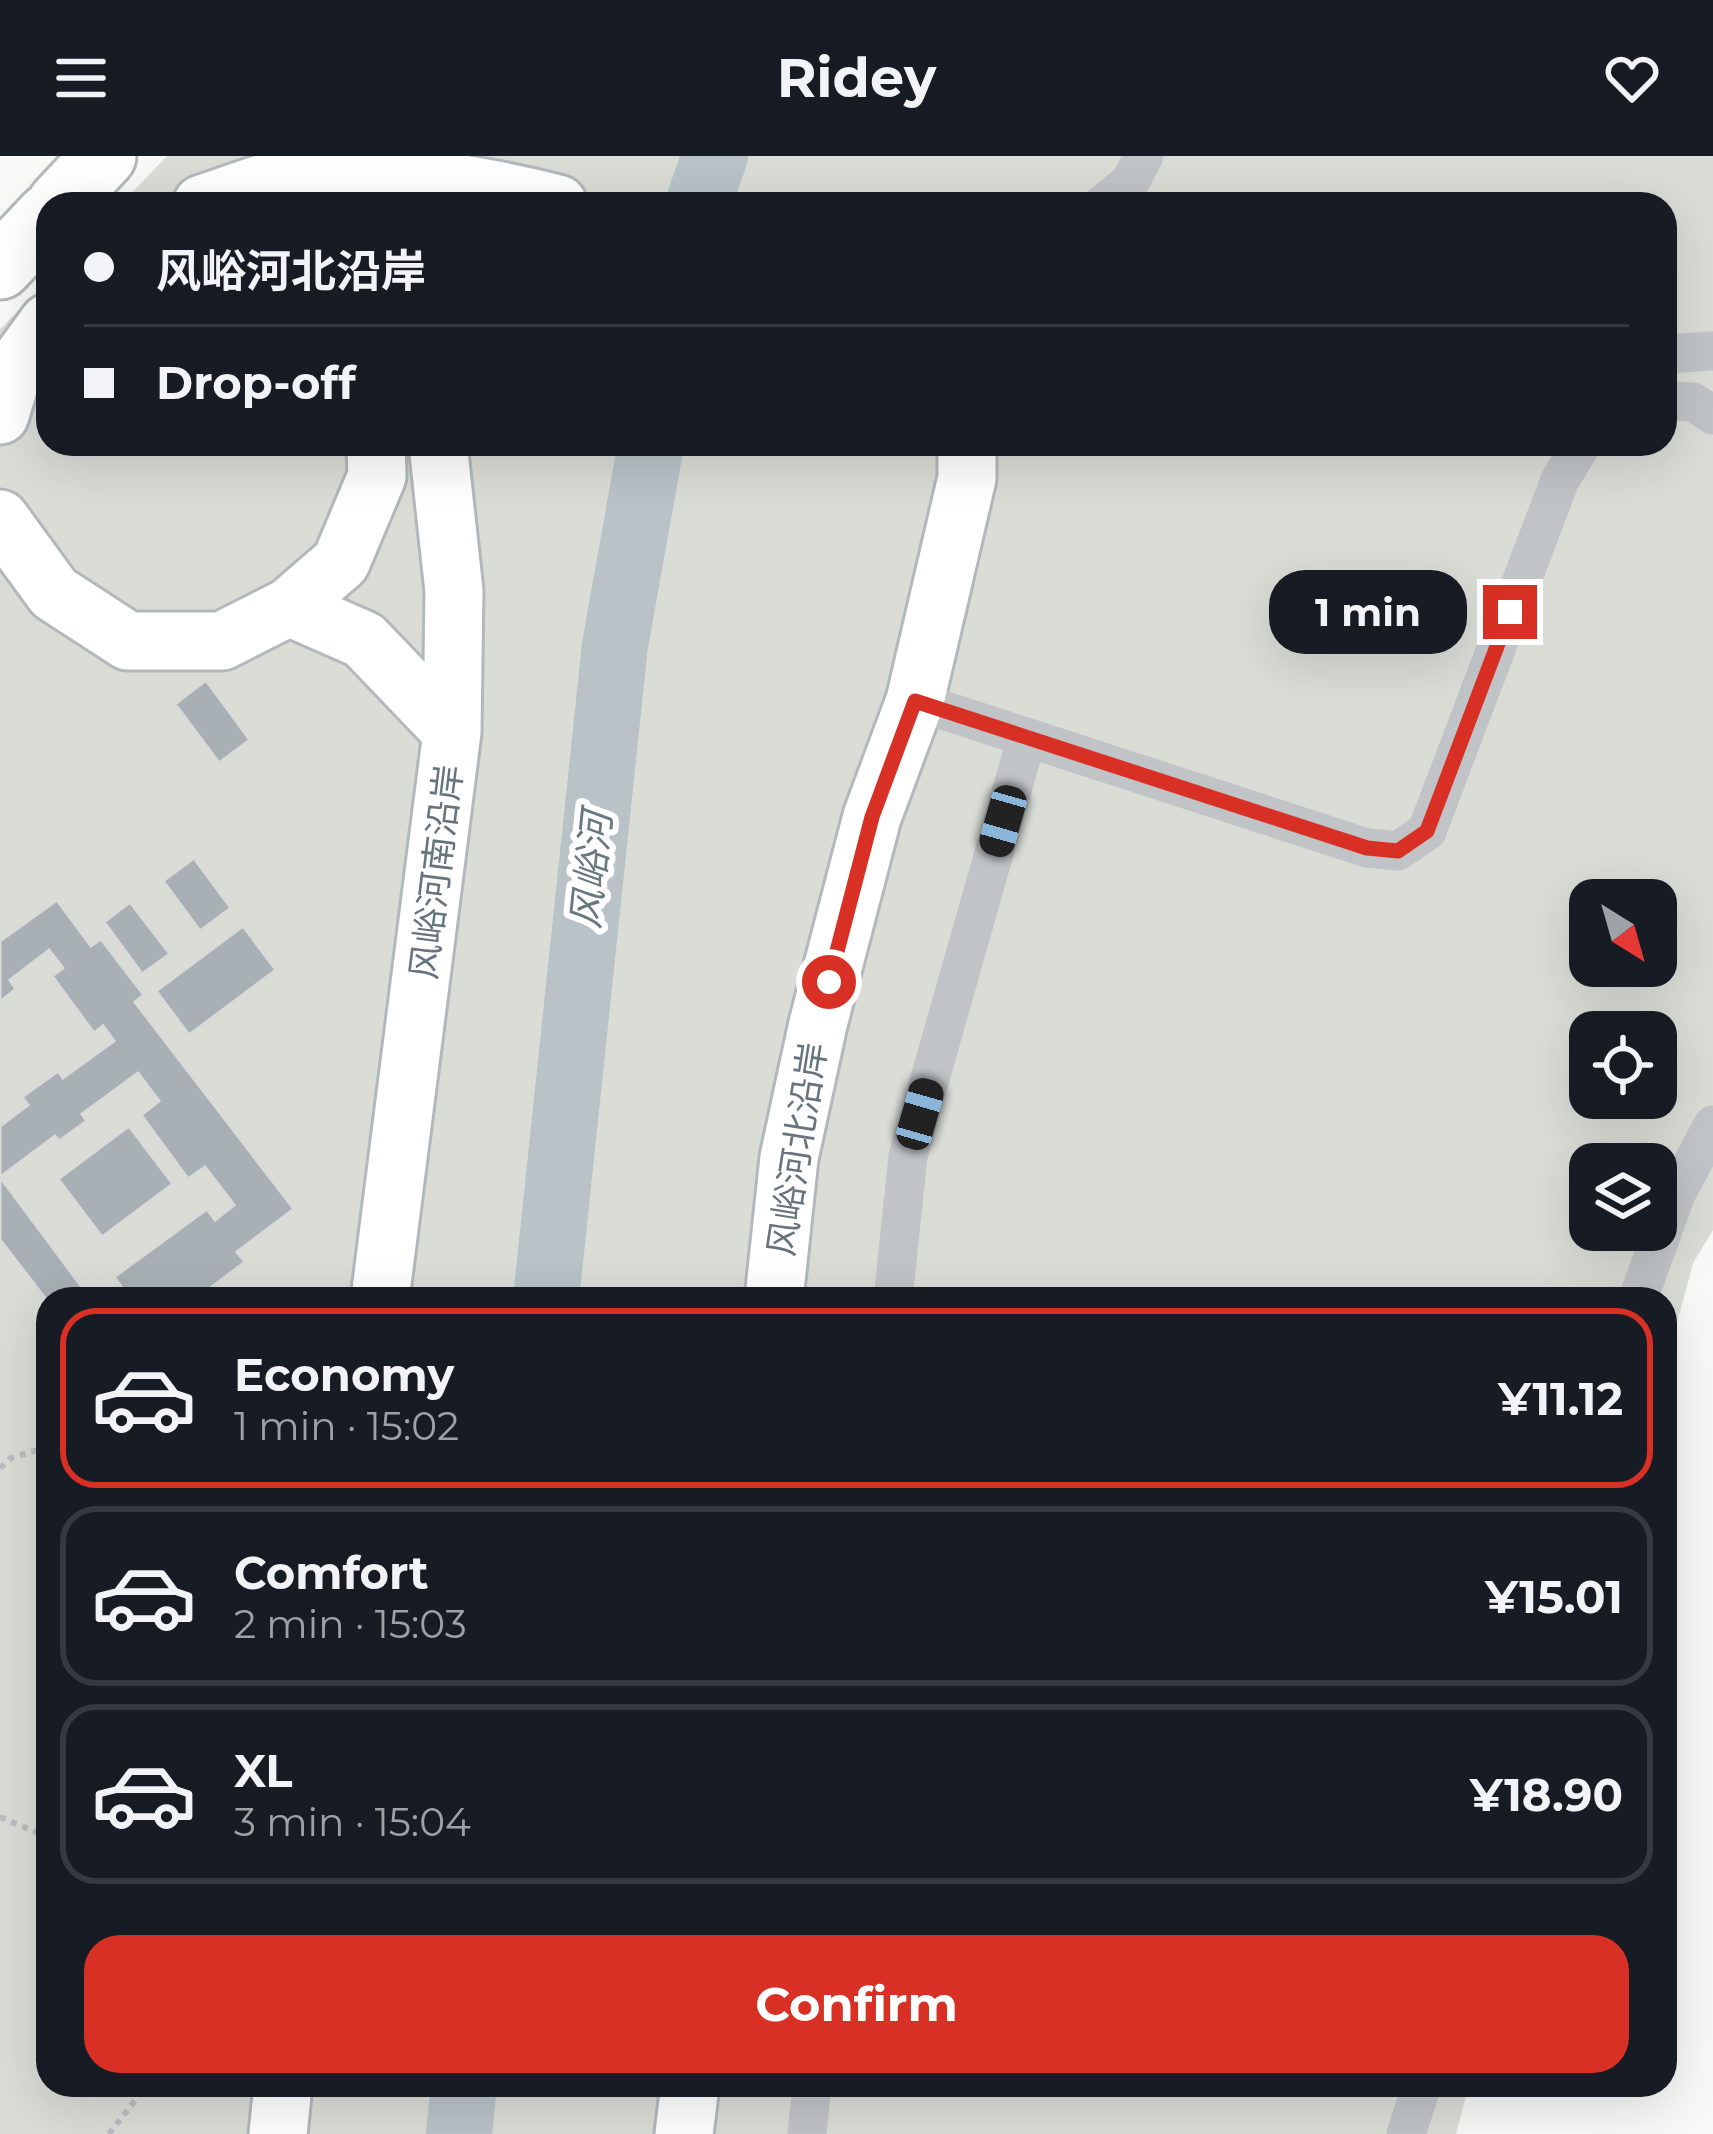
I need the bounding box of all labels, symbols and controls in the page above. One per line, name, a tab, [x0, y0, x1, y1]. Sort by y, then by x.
icon: menu	[48, 45, 114, 111]
text: Ridey	[777, 45, 936, 111]
icon: heart	[1599, 45, 1665, 111]
text: 风峪河北沿岸	[156, 243, 426, 298]
text: Drop-off	[156, 355, 356, 410]
callout: 1 min	[1270, 570, 1468, 654]
route end	[1483, 585, 1537, 639]
text: 1 min	[1315, 588, 1421, 636]
street label: 风峪河南沿岸	[401, 762, 471, 982]
car	[976, 781, 1030, 861]
water label: 风峪河	[561, 802, 622, 931]
north arrow	[1569, 879, 1677, 987]
map controls	[1569, 879, 1677, 1251]
route start	[802, 955, 856, 1009]
button: locate	[1569, 1011, 1677, 1119]
street label: 风峪河北沿岸	[758, 1039, 836, 1259]
car	[893, 1074, 947, 1154]
button: layers	[1569, 1143, 1677, 1251]
icon: car	[90, 1344, 198, 1452]
text: Economy	[234, 1347, 454, 1402]
text: ¥11.12	[1498, 1371, 1623, 1426]
text: 1 min · 15:02	[234, 1402, 459, 1450]
icon: car	[90, 1542, 198, 1650]
text: Comfort	[234, 1545, 429, 1600]
text: ¥15.01	[1485, 1569, 1623, 1624]
text: 2 min · 15:03	[234, 1600, 467, 1648]
icon: car	[90, 1740, 198, 1848]
text: XL	[234, 1743, 292, 1798]
text: ¥18.90	[1470, 1767, 1623, 1822]
text: 3 min · 15:04	[234, 1798, 471, 1846]
button: Confirm	[84, 1935, 1629, 2073]

